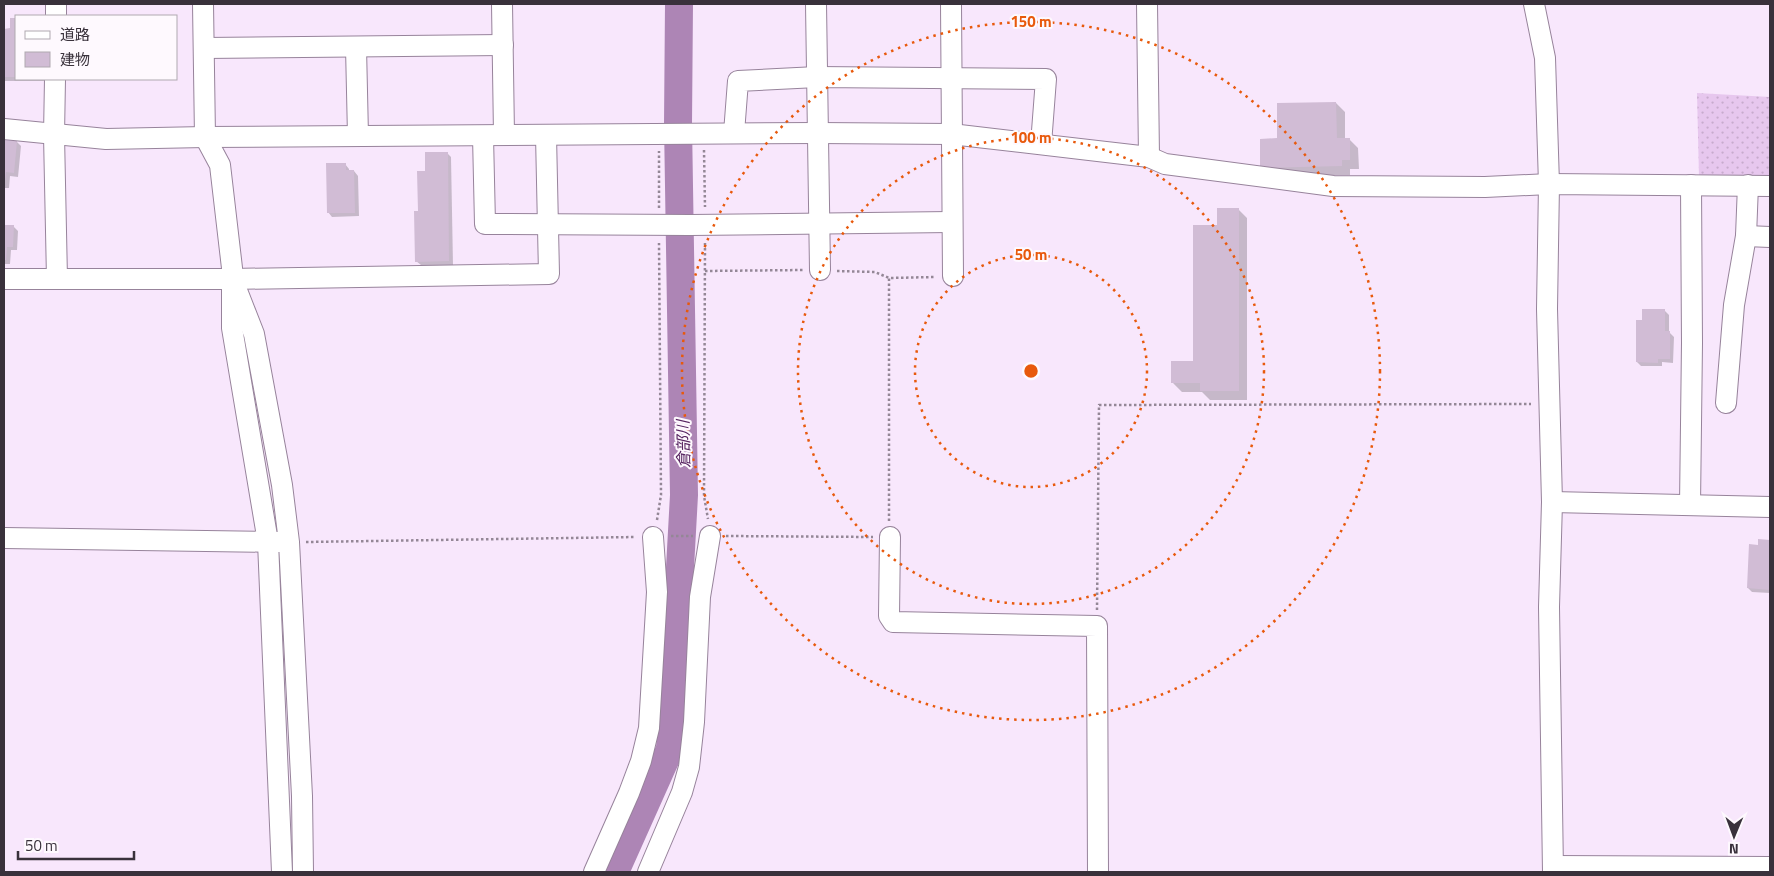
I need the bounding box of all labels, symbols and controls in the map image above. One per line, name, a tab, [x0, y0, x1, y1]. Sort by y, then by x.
text: 150 m	[1010, 10, 1052, 33]
legend	[15, 15, 178, 80]
text: 道路	[60, 23, 90, 46]
text: 建物	[60, 48, 90, 71]
text: 100 m	[1010, 126, 1052, 149]
text: 50 m	[1015, 243, 1047, 266]
centre of rings	[1022, 362, 1040, 380]
water label: 倉部川	[671, 418, 695, 468]
north arrow	[1709, 811, 1759, 861]
scale bar	[18, 828, 134, 860]
text: 50 m	[25, 834, 58, 857]
text: N	[1729, 839, 1739, 860]

